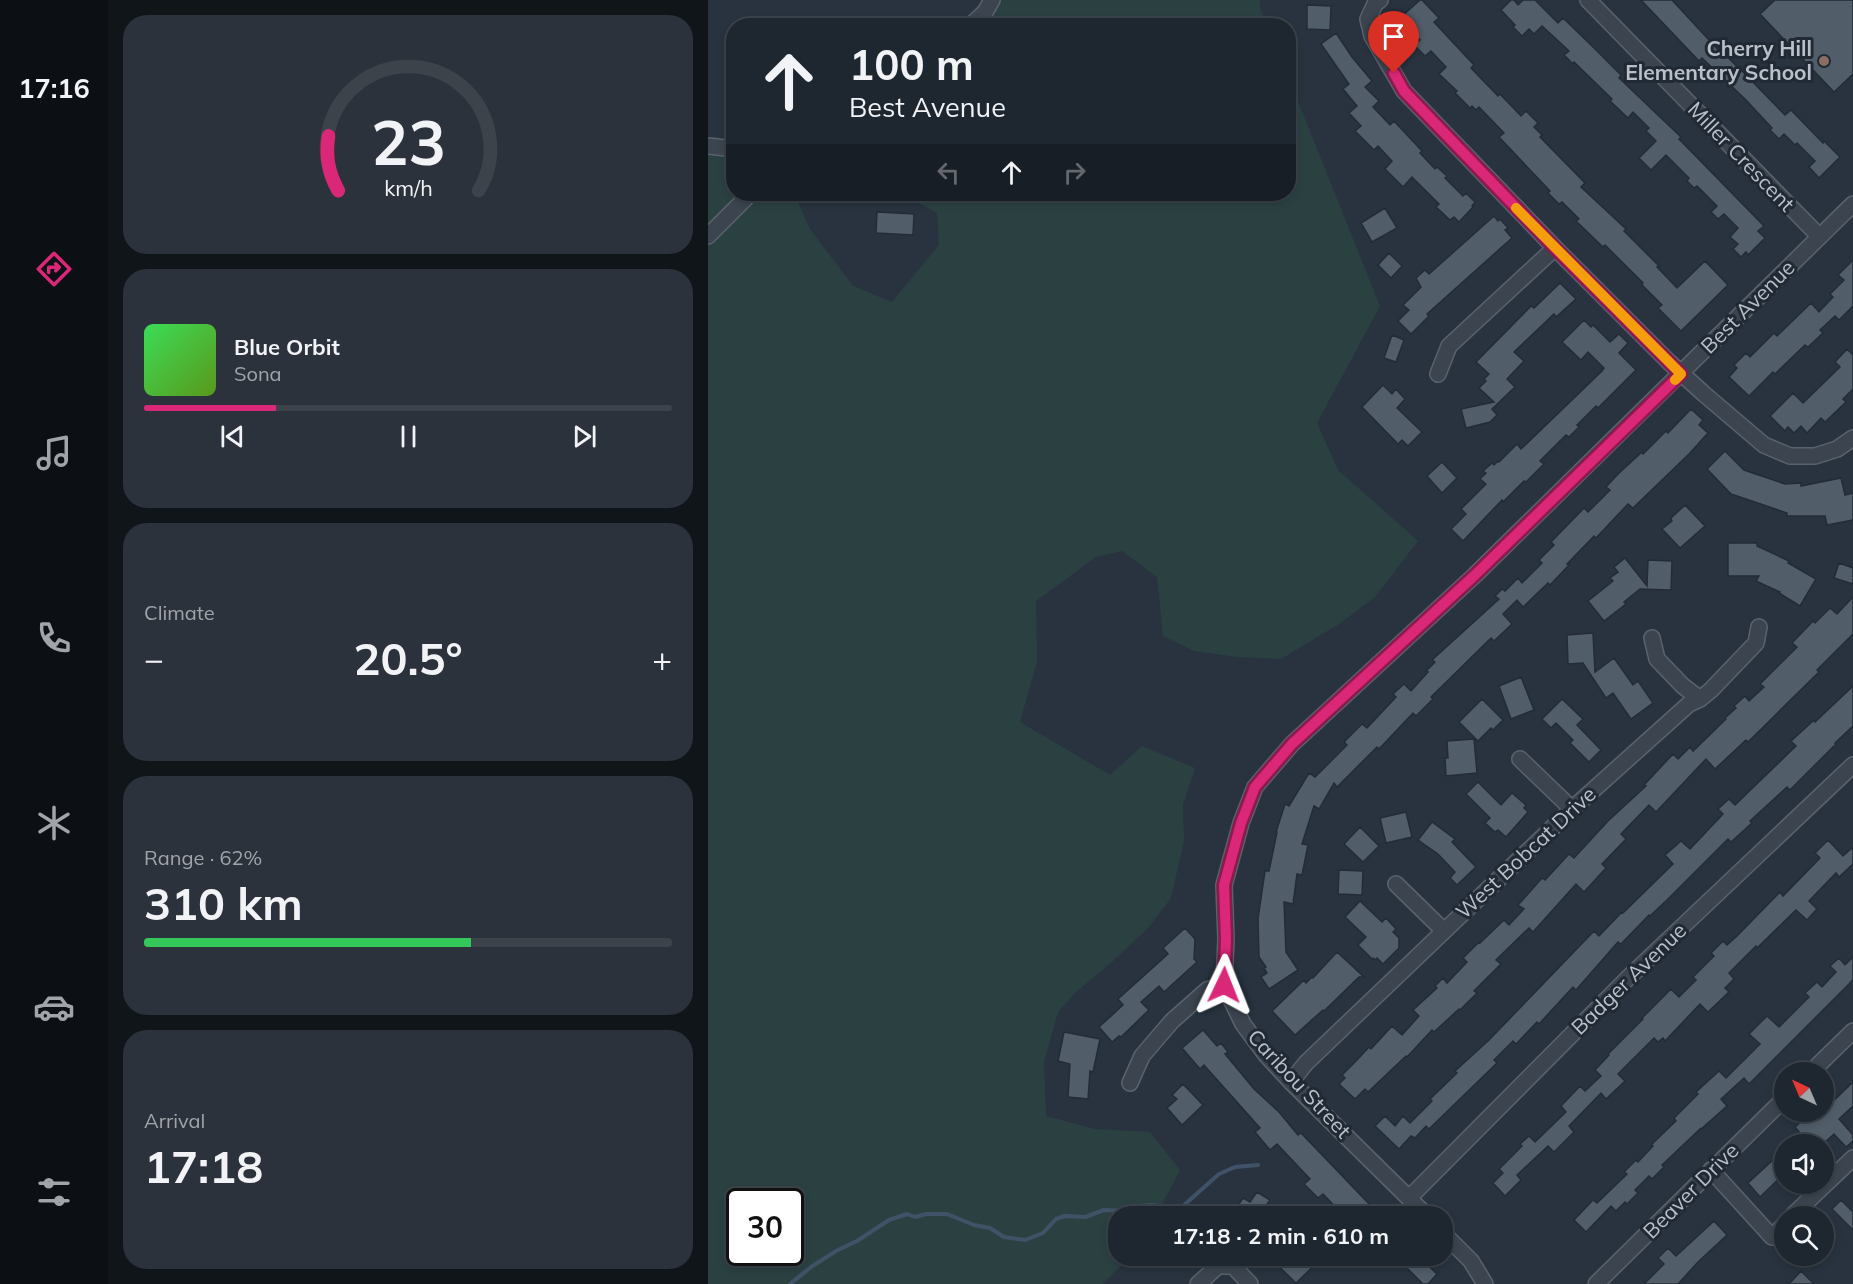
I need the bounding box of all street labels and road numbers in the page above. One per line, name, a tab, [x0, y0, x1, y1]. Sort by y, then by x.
street label: Miller Crescent	[1683, 96, 1801, 217]
street label: Best Avenue	[1695, 254, 1800, 359]
street label: West Bobcat Drive	[1450, 781, 1601, 924]
street label: Badger Avenue	[1565, 917, 1691, 1040]
street label: Caribou Street	[1243, 1023, 1357, 1143]
street label: Beaver Drive	[1637, 1137, 1743, 1243]

